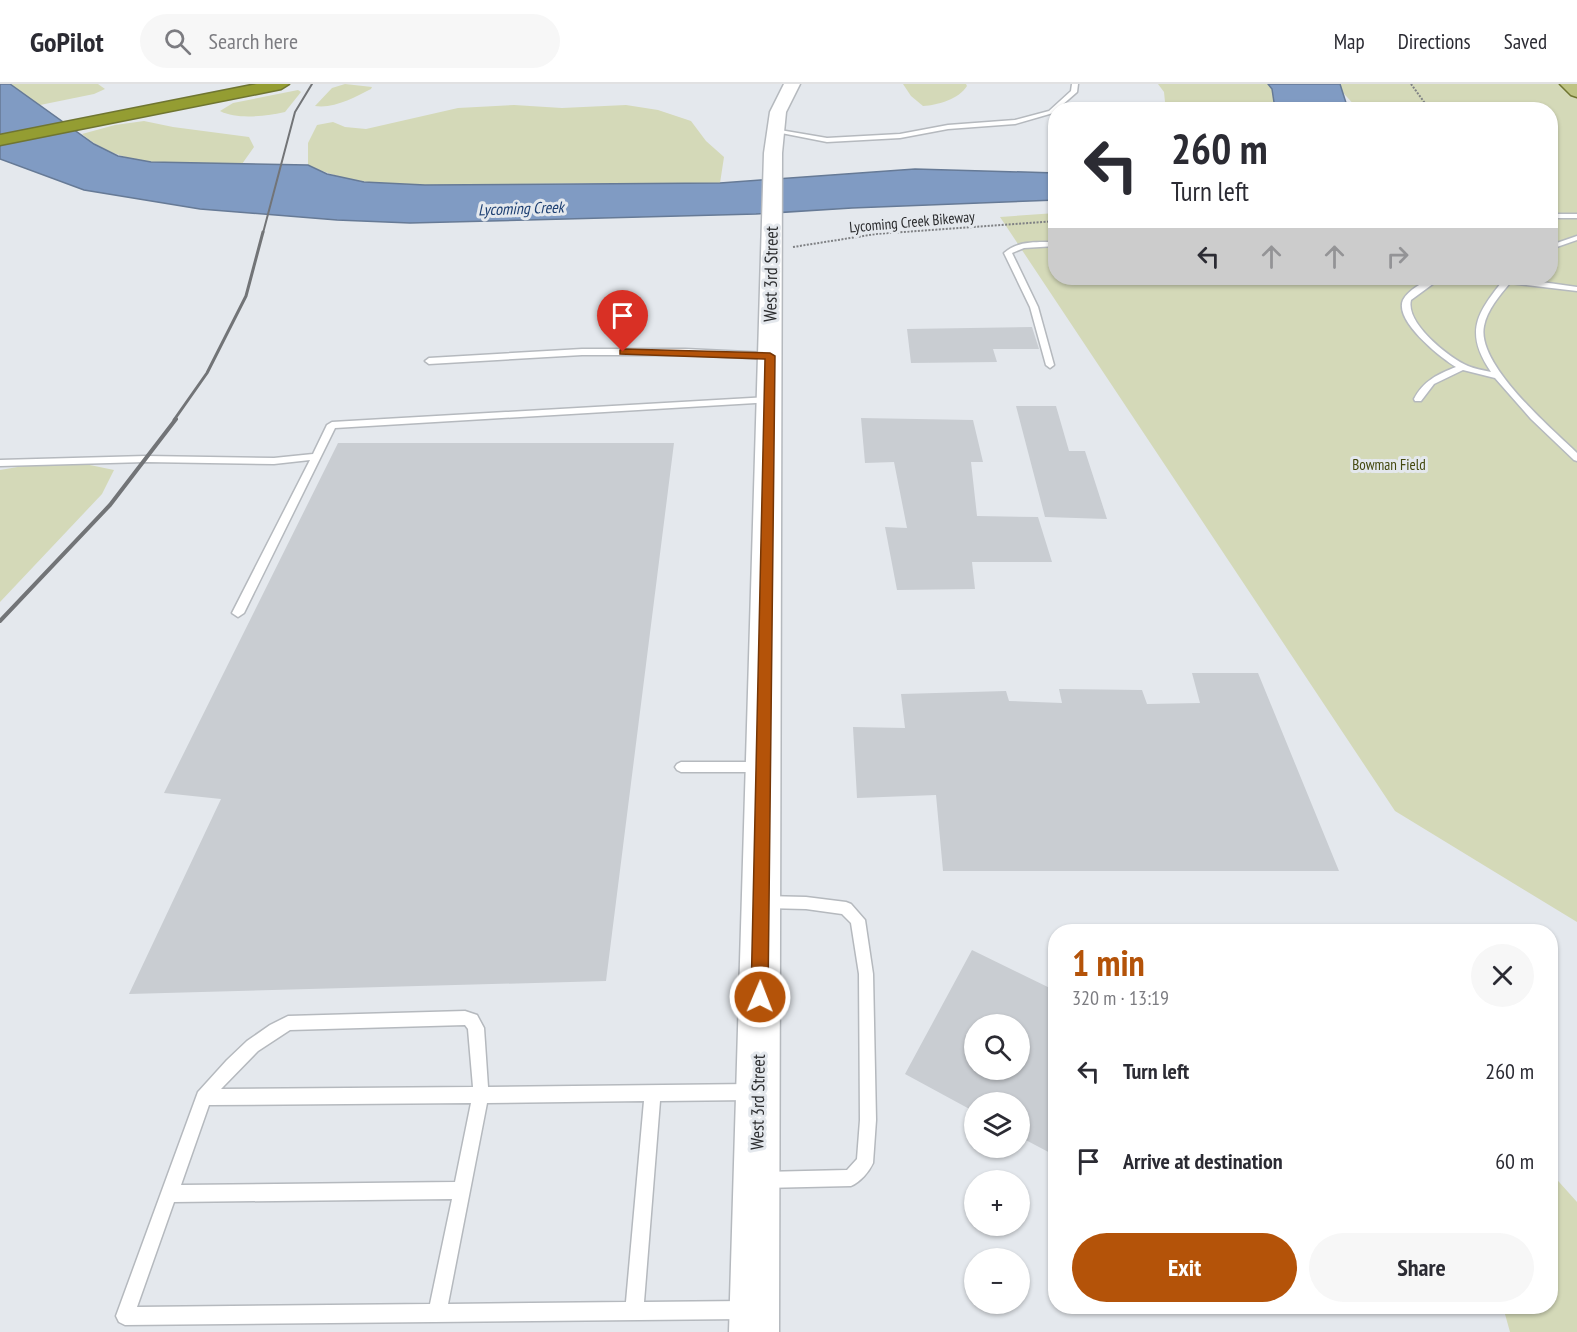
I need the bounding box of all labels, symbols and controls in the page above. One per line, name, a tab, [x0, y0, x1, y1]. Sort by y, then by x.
search box	[140, 14, 560, 68]
text: GoPilot	[30, 23, 104, 60]
icon: search	[161, 25, 194, 58]
text: Search here	[209, 27, 298, 55]
text: Map	[1334, 28, 1365, 55]
text: Directions	[1398, 28, 1471, 55]
text: Saved	[1504, 28, 1547, 55]
text: 260 m	[1171, 121, 1268, 176]
icon: left	[1072, 126, 1150, 204]
text: Turn left	[1171, 174, 1249, 208]
water label: Lycoming Creek	[478, 196, 566, 219]
street label: Lycoming Creek Bikeway	[848, 207, 976, 236]
street label: West 3rd Street	[758, 226, 783, 322]
icon: left	[1192, 240, 1225, 273]
icon: ahead	[1255, 240, 1288, 273]
icon: ahead	[1318, 240, 1351, 273]
icon: right	[1381, 240, 1414, 273]
pin	[597, 290, 648, 352]
icon: arrive	[606, 299, 639, 332]
park label: Bowman Field	[1352, 455, 1426, 474]
text: 1 min	[1072, 939, 1145, 986]
button: close	[1471, 944, 1534, 1007]
position arrow	[728, 965, 792, 1029]
text: 320 m · 13:19	[1072, 985, 1169, 1011]
map controls	[964, 1014, 1030, 1314]
button: search	[964, 1014, 1030, 1080]
street label: West 3rd Street	[745, 1054, 770, 1150]
icon: left	[1072, 1055, 1105, 1088]
text: Turn left	[1123, 1057, 1189, 1085]
text: 260 m	[1485, 1057, 1534, 1085]
button: layers	[964, 1092, 1030, 1158]
icon: arrive	[1072, 1145, 1105, 1178]
text: Arrive at destination	[1123, 1147, 1283, 1175]
text: 60 m	[1495, 1147, 1534, 1175]
button: +	[964, 1170, 1030, 1236]
button: Exit	[1072, 1233, 1297, 1302]
button: Share	[1309, 1233, 1534, 1302]
button: −	[964, 1248, 1030, 1314]

